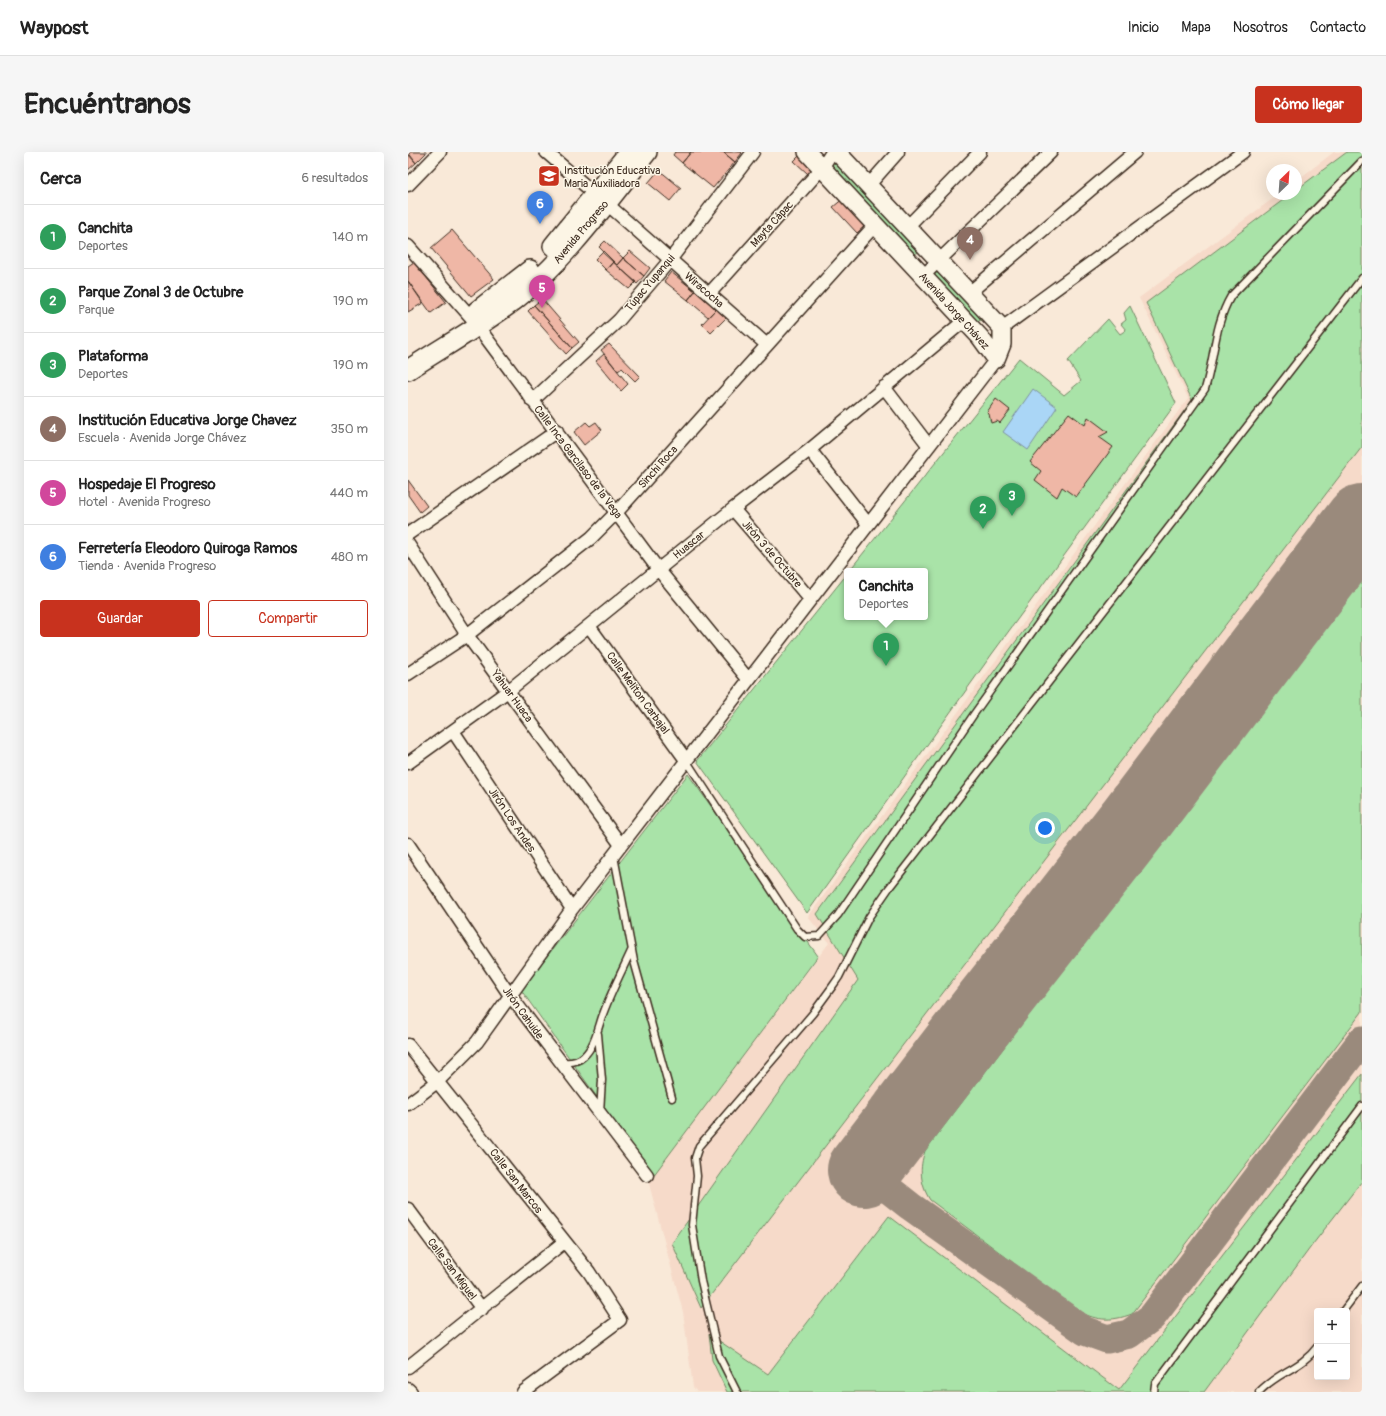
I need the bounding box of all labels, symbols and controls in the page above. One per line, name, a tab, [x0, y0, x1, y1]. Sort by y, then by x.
text: Waypost	[20, 16, 89, 40]
text: Inicio	[1128, 19, 1159, 36]
text: Mapa	[1181, 19, 1211, 36]
text: Nosotros	[1233, 19, 1288, 36]
text: Contacto	[1310, 19, 1366, 36]
button: Cómo llegar	[1255, 86, 1362, 123]
text: Encuéntranos	[24, 87, 191, 122]
school or university icon: Institución Educativa Maria Auxiliadora	[536, 163, 562, 189]
place label: Institución Educativa Maria Auxiliadora	[564, 164, 660, 190]
north arrow	[1266, 164, 1302, 200]
text: Cerca	[40, 168, 81, 189]
text: 6 resultados	[301, 170, 368, 186]
pin: 6	[527, 191, 553, 224]
street label: Avenida Progreso	[551, 198, 611, 266]
street label: Mayta Cápac	[748, 198, 796, 250]
text: Canchita	[78, 219, 133, 238]
pin: 4	[957, 227, 983, 260]
text: 1	[50, 229, 56, 245]
text: 140 m	[332, 229, 368, 245]
text: Deportes	[78, 238, 128, 254]
street label: Túpac Yupanqui	[622, 252, 678, 314]
street label: Wiracocha	[682, 269, 726, 311]
street label: Avenida Jorge Chávez	[916, 270, 992, 352]
pin: 5	[529, 275, 555, 308]
text: Parque Zonal 3 de Octubre	[78, 283, 243, 302]
text: 2	[49, 293, 57, 309]
text: 190 m	[333, 293, 368, 309]
text: Parque	[78, 302, 114, 318]
text: Plataforma	[78, 347, 148, 366]
text: 3	[49, 357, 57, 373]
text: 190 m	[333, 357, 368, 373]
text: Deportes	[78, 366, 128, 382]
street label: Calle Inca Garcilaso de la Vega	[531, 403, 625, 521]
text: Institución Educativa Jorge Chavez	[78, 411, 297, 430]
text: 4	[49, 421, 57, 437]
text: 350 m	[330, 421, 368, 437]
text: Escuela · Avenida Jorge Chávez	[78, 430, 247, 446]
street label: Sinchi Roca	[636, 443, 680, 491]
text: Hospedaje El Progreso	[78, 475, 216, 494]
pin: 3	[999, 483, 1025, 516]
text: 5	[49, 485, 57, 501]
text: 440 m	[330, 485, 368, 501]
text: Hotel · Avenida Progreso	[78, 494, 211, 510]
pin: 2	[970, 496, 996, 529]
street label: Jirón 3 de Octubre	[739, 518, 805, 591]
street label: Huascar	[670, 528, 708, 562]
text: Ferretería Eleodoro Quiroga Ramos	[78, 539, 297, 558]
text: 6	[49, 549, 57, 565]
text: 480 m	[331, 549, 368, 565]
text: Tienda · Avenida Progreso	[78, 558, 216, 574]
popup	[844, 568, 928, 620]
text: Canchita	[859, 577, 913, 596]
text: Deportes	[859, 596, 908, 612]
button: Guardar	[40, 600, 200, 637]
button: Compartir	[208, 600, 368, 637]
pin: 1	[873, 633, 899, 666]
street label: Calle Meliton Carbajal	[604, 649, 672, 737]
street label: Yahuar Huaca	[488, 666, 535, 725]
street label: Jirón Los Andes	[486, 786, 538, 855]
your location	[1035, 818, 1055, 838]
street label: Jirón Cahuide	[500, 984, 547, 1042]
street label: Calle San Marcos	[487, 1146, 545, 1216]
street label: Calle San Miguel	[425, 1236, 479, 1302]
map controls	[1314, 1308, 1350, 1380]
button: +	[1314, 1308, 1350, 1344]
button: −	[1314, 1344, 1350, 1380]

